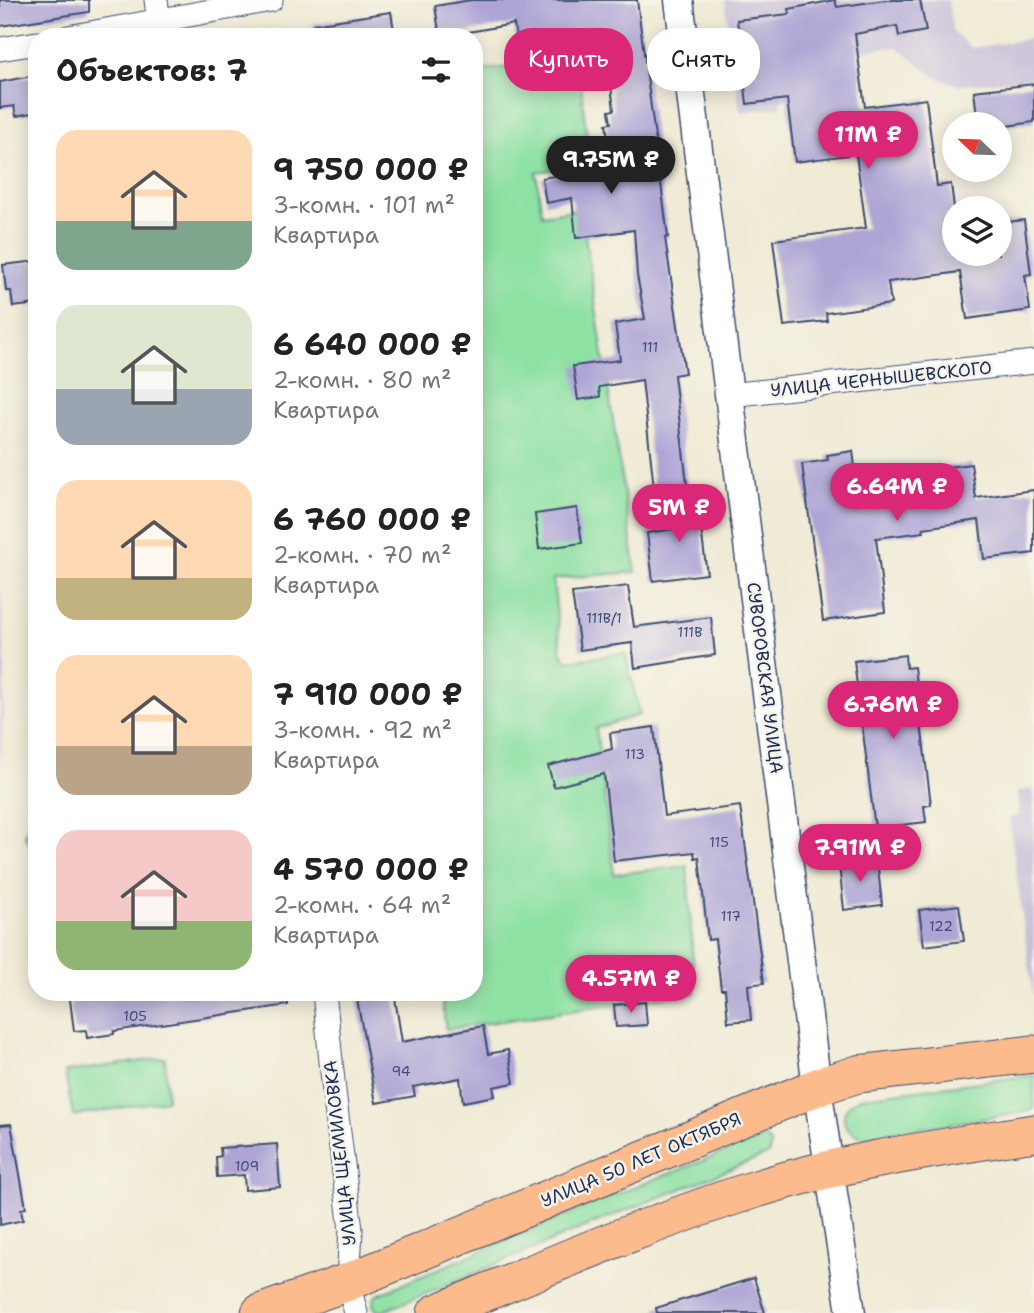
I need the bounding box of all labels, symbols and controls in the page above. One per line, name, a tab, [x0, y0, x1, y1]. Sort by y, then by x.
chip: Купить	[504, 28, 633, 91]
chip: Снять	[647, 28, 760, 91]
text: Объектов: 7	[56, 50, 248, 91]
icon: filters	[417, 51, 455, 89]
pin: 11M ₽	[819, 111, 917, 171]
north arrow	[942, 112, 1012, 182]
map controls	[942, 112, 1012, 266]
text: 11M ₽	[834, 119, 902, 149]
pin: 9.75M ₽	[546, 136, 676, 196]
text: 9.75M ₽	[562, 144, 660, 174]
text: 9 750 000 ₽	[273, 149, 469, 190]
icon: home	[112, 158, 196, 242]
text: 3-комн. · 101 m²	[273, 190, 455, 220]
button: layers	[942, 196, 1012, 266]
text: Квартира	[273, 220, 379, 250]
text: 6 640 000 ₽	[273, 324, 472, 365]
icon: home	[112, 333, 196, 417]
house number: 111	[642, 338, 658, 356]
street label: УЛИЦА ЧЕРНЫШЕВСКОГО	[769, 355, 993, 403]
text: 2-комн. · 80 m²	[273, 365, 452, 395]
text: Квартира	[273, 395, 379, 425]
pin: 6.64M ₽	[832, 463, 962, 523]
text: 6.64M ₽	[846, 471, 948, 501]
pin: 5M ₽	[638, 484, 720, 544]
text: 5M ₽	[648, 492, 710, 522]
text: 6 760 000 ₽	[273, 499, 471, 540]
icon: home	[112, 508, 196, 592]
text: 2-комн. · 70 m²	[273, 540, 452, 570]
text: Квартира	[273, 570, 379, 600]
street label: СУВОРОВСКАЯ УЛИЦА	[741, 581, 789, 775]
house number: 111В/1	[586, 609, 622, 627]
house number: 111В	[678, 623, 702, 641]
text: 7 910 000 ₽	[273, 674, 463, 715]
pin: 6.76M ₽	[828, 682, 958, 741]
icon: home	[112, 683, 196, 767]
text: 6.76M ₽	[843, 689, 943, 719]
text: 3-комн. · 92 m²	[273, 715, 452, 745]
text: Квартира	[273, 745, 379, 775]
house number: 113	[625, 745, 645, 763]
pin: 7.91M ₽	[795, 824, 925, 884]
text: 7.91M ₽	[814, 832, 906, 862]
house number: 115	[709, 833, 729, 851]
text: 4 570 000 ₽	[273, 849, 469, 890]
icon: home	[112, 858, 196, 942]
text: 2-комн. · 64 m²	[273, 890, 451, 920]
house number: 117	[721, 907, 741, 925]
house number: 122	[929, 917, 953, 935]
text: Квартира	[273, 920, 379, 950]
pin: 4.57M ₽	[566, 956, 696, 1015]
text: 4.57M ₽	[581, 963, 681, 993]
house number: 105	[123, 1007, 147, 1025]
street label: УЛИЦА ЩЕМИЛОВКА	[318, 1059, 362, 1247]
house number: 94	[391, 1062, 411, 1080]
street label: УЛИЦА 50 ЛЕТ ОКТЯБРЯ	[537, 1107, 745, 1213]
house number: 109	[235, 1157, 259, 1175]

